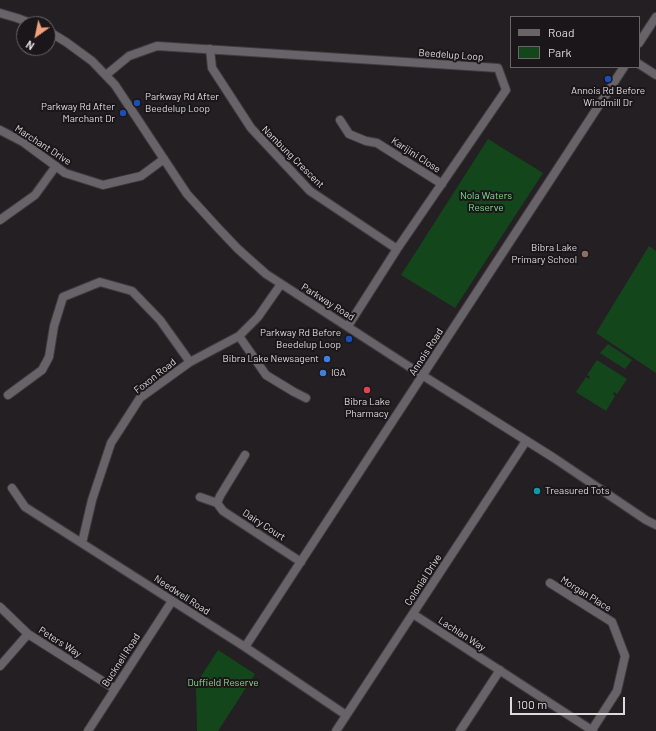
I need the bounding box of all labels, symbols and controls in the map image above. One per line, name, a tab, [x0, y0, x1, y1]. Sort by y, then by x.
north arrow	[16, 16, 56, 56]
legend	[510, 16, 640, 68]
text: Road	[548, 25, 575, 39]
text: N	[23, 38, 36, 53]
text: Park	[548, 45, 572, 59]
street label: Beedelup Loop	[418, 47, 484, 63]
marker: Annois Rd Before Windmill Dr	[603, 74, 613, 84]
place label: Annois Rd Before Windmill Dr	[571, 85, 645, 108]
place label: Parkway Rd After Beedelup Loop	[145, 91, 219, 114]
marker: Parkway Rd After Beedelup Loop	[132, 98, 142, 108]
place label: Parkway Rd After Marchant Dr	[41, 101, 115, 124]
marker: Parkway Rd After Marchant Dr	[118, 108, 128, 118]
street label: Marchant Drive	[13, 122, 73, 168]
street label: Nambung Crescent	[259, 123, 327, 191]
street label: Karijini Close	[389, 135, 443, 175]
park label: Nola Waters Reserve	[460, 190, 512, 214]
place label: Bibra Lake Primary School	[511, 242, 577, 266]
marker: Bibra Lake Primary School	[580, 249, 590, 259]
street label: Parkway Road	[299, 281, 357, 323]
street label: Annois Road	[406, 326, 446, 378]
place label: Parkway Rd Before Beedelup Loop	[260, 327, 341, 350]
marker: Parkway Rd Before Beedelup Loop	[344, 334, 354, 344]
place label: Bibra Lake Newsagent	[223, 353, 319, 365]
marker: Bibra Lake Newsagent	[322, 354, 332, 364]
street label: Foxon Road	[132, 356, 178, 396]
place label: IGA	[331, 367, 346, 379]
marker: IGA	[318, 368, 328, 378]
marker: Bibra Lake Pharmacy	[362, 385, 372, 395]
place label: Bibra Lake Pharmacy	[344, 396, 390, 420]
place label: Treasured Tots	[545, 485, 610, 497]
marker: Treasured Tots	[532, 486, 542, 496]
street label: Dairy Court	[240, 507, 288, 543]
street label: Colonial Drive	[402, 552, 444, 608]
street label: Needwell Road	[152, 573, 212, 617]
street label: Morgan Place	[558, 574, 614, 614]
street label: Lachlan Way	[436, 614, 488, 654]
street label: Peters Way	[36, 624, 84, 660]
street label: Bucknell Road	[99, 631, 143, 689]
park label: Duffield Reserve	[187, 677, 259, 689]
scale bar	[512, 689, 627, 715]
text: 100 m	[517, 697, 547, 711]

